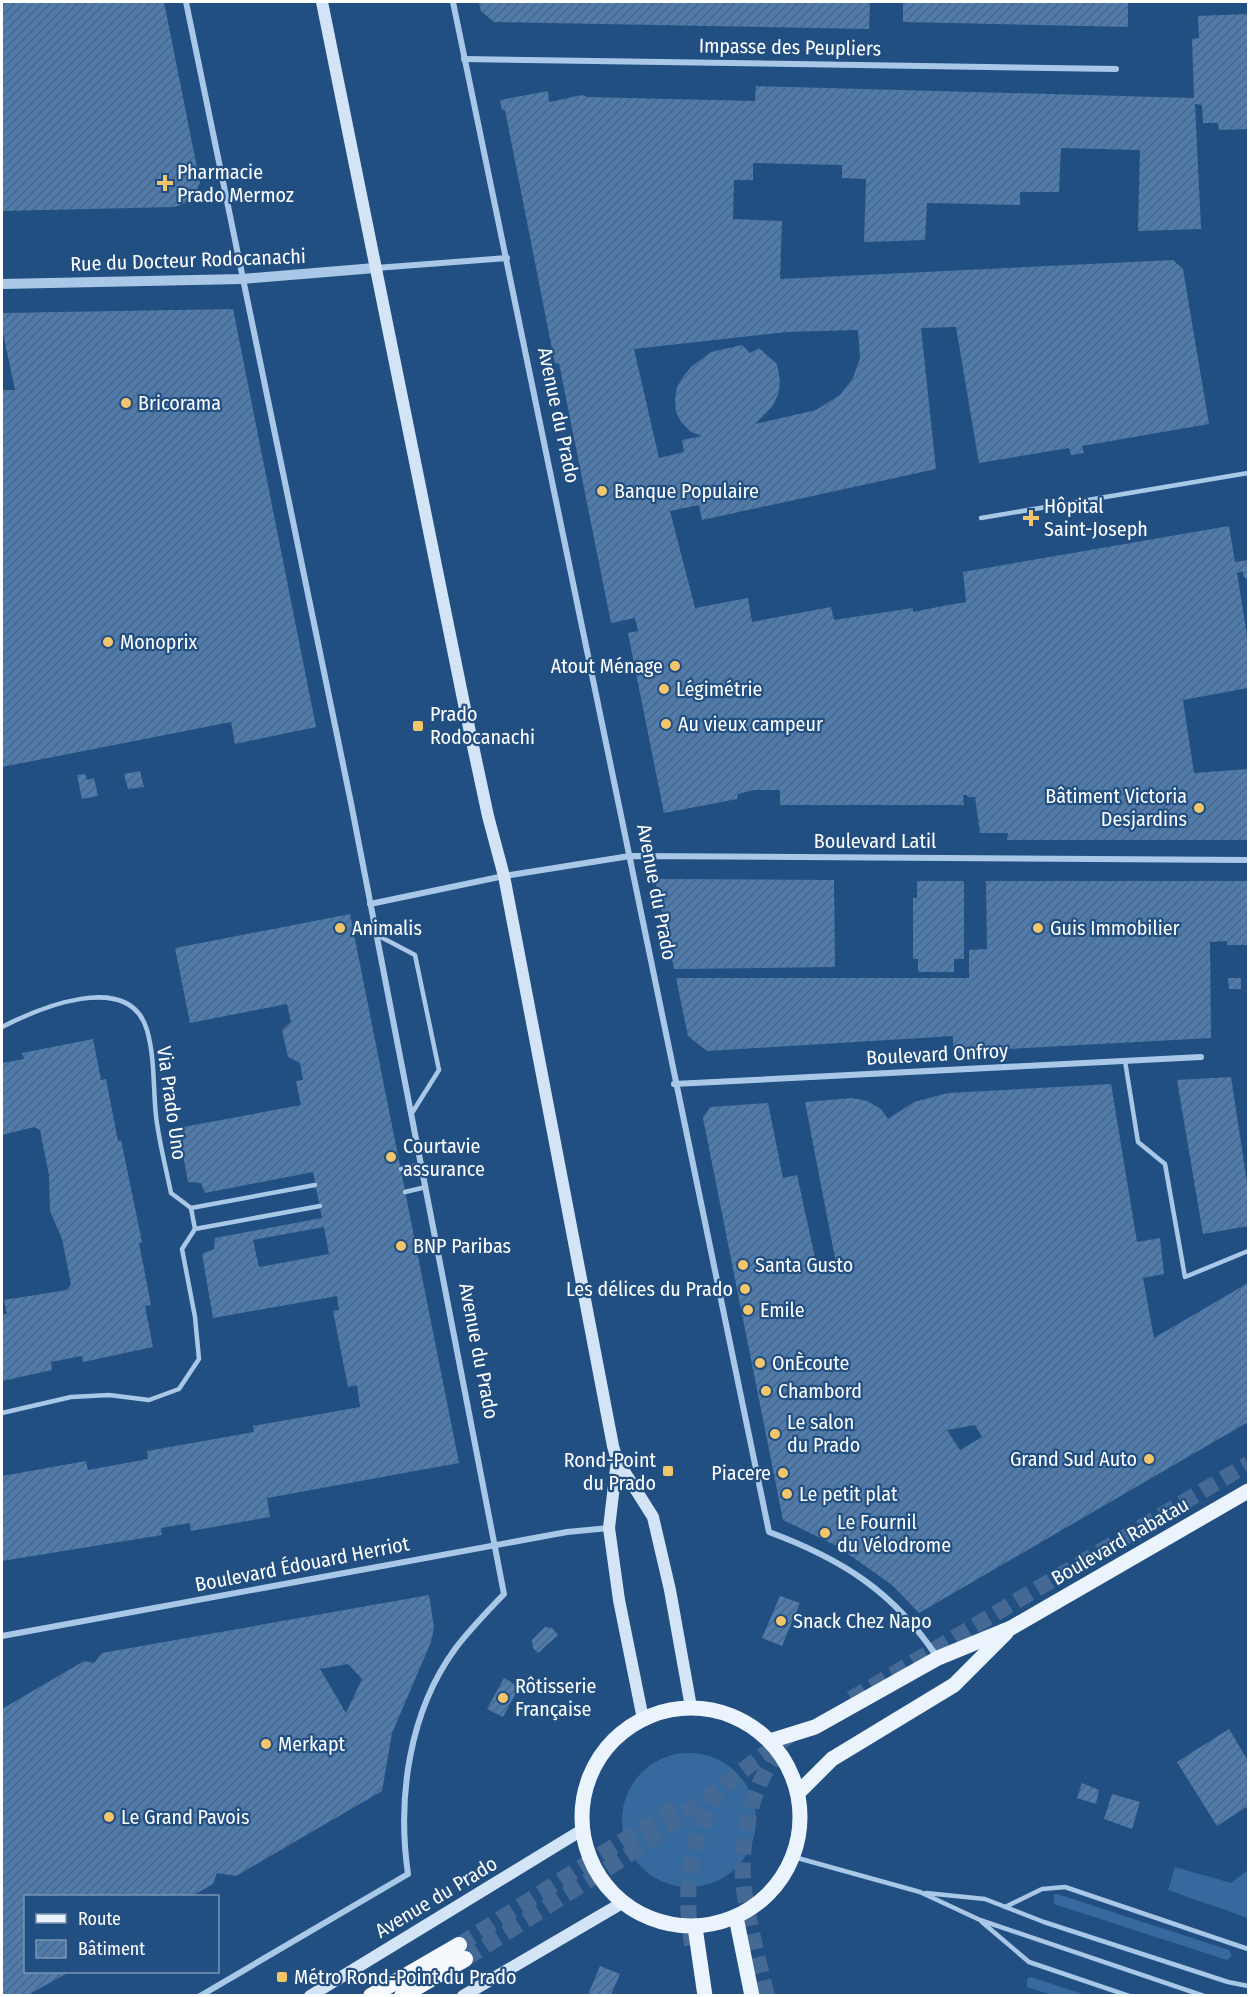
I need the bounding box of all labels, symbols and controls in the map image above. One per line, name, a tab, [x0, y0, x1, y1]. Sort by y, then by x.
street label: Impasse des Peupliers	[699, 33, 881, 61]
place label: Pharmacie Prado Mermoz	[177, 160, 294, 207]
marker: Pharmacie Prado Mermoz	[158, 176, 172, 190]
street label: Rue du Docteur Rodocanachi	[70, 244, 306, 276]
street label: Avenue du Prado	[533, 345, 585, 485]
place label: Bricorama	[138, 391, 221, 415]
marker: Bricorama	[119, 396, 133, 410]
place label: Banque Populaire	[614, 479, 759, 503]
marker: Banque Populaire	[595, 484, 609, 498]
place label: Hôpital Saint-Joseph	[1044, 494, 1148, 541]
marker: Hôpital Saint-Joseph	[1022, 509, 1040, 527]
place label: Monoprix	[120, 630, 197, 654]
marker: Monoprix	[101, 635, 115, 649]
place label: Atout Ménage	[551, 654, 663, 678]
marker: Atout Ménage	[668, 659, 682, 673]
place label: Légimétrie	[676, 677, 762, 701]
marker: Légimétrie	[657, 682, 671, 696]
place label: Prado Rodocanachi	[430, 702, 535, 749]
place label: Au vieux campeur	[678, 712, 823, 736]
marker: Au vieux campeur	[659, 717, 673, 731]
marker: Prado Rodocanachi	[411, 719, 425, 733]
place label: Bâtiment Victoria Desjardins	[1045, 784, 1187, 831]
marker: Bâtiment Victoria Desjardins	[1192, 801, 1206, 815]
street label: Avenue du Prado	[632, 822, 682, 962]
street label: Boulevard Latil	[814, 829, 936, 853]
place label: Animalis	[352, 916, 422, 940]
place label: Guis Immobilier	[1050, 916, 1180, 940]
marker: Animalis	[333, 921, 347, 935]
marker: Guis Immobilier	[1031, 921, 1045, 935]
street label: Boulevard Onfroy	[865, 1038, 1009, 1070]
street label: Via Prado Uno	[152, 1045, 192, 1161]
place label: Courtavie assurance	[403, 1134, 485, 1181]
marker: Courtavie assurance	[384, 1150, 398, 1164]
place label: BNP Paribas	[413, 1234, 511, 1258]
marker: BNP Paribas	[394, 1239, 408, 1253]
place label: Santa Gusto	[755, 1253, 853, 1277]
marker: Santa Gusto	[736, 1258, 750, 1272]
place label: Les délices du Prado	[566, 1277, 733, 1301]
street label: Avenue du Prado	[454, 1281, 504, 1421]
marker: Les délices du Prado	[738, 1282, 752, 1296]
place label: Emile	[760, 1298, 805, 1322]
marker: Emile	[741, 1303, 755, 1317]
place label: OnÈcoute	[772, 1351, 849, 1375]
marker: OnÈcoute	[753, 1356, 767, 1370]
place label: Chambord	[778, 1379, 862, 1403]
marker: Chambord	[759, 1384, 773, 1398]
place label: Le salon du Prado	[787, 1410, 860, 1457]
marker: Le salon du Prado	[768, 1427, 782, 1441]
place label: Grand Sud Auto	[1010, 1447, 1137, 1471]
place label: Rond-Point du Prado	[564, 1448, 656, 1495]
marker: Grand Sud Auto	[1142, 1452, 1156, 1466]
place label: Piacere	[711, 1461, 771, 1485]
marker: Rond-Point du Prado	[661, 1464, 675, 1478]
marker: Piacere	[776, 1466, 790, 1480]
place label: Le petit plat	[799, 1482, 898, 1506]
marker: Le petit plat	[780, 1487, 794, 1501]
street label: Boulevard Rabatau	[1047, 1492, 1193, 1590]
place label: Le Fournil du Vélodrome	[837, 1510, 951, 1557]
marker: Le Fournil du Vélodrome	[818, 1526, 832, 1540]
street label: Boulevard Édouard Herriot	[193, 1531, 412, 1597]
place label: Snack Chez Napo	[793, 1609, 932, 1633]
marker: Snack Chez Napo	[774, 1614, 788, 1628]
place label: Rôtisserie Française	[515, 1674, 596, 1721]
marker: Rôtisserie Française	[496, 1691, 510, 1705]
place label: Merkapt	[278, 1732, 346, 1756]
marker: Merkapt	[259, 1737, 273, 1751]
place label: Le Grand Pavois	[121, 1805, 249, 1829]
marker: Le Grand Pavois	[102, 1810, 116, 1824]
street label: Avenue du Prado	[371, 1851, 501, 1943]
legend	[24, 1895, 219, 1973]
text: Route	[78, 1908, 121, 1930]
text: Bâtiment	[78, 1938, 145, 1960]
place label: Métro Rond-Point du Prado	[294, 1965, 517, 1989]
marker: Métro Rond-Point du Prado	[275, 1970, 289, 1984]

